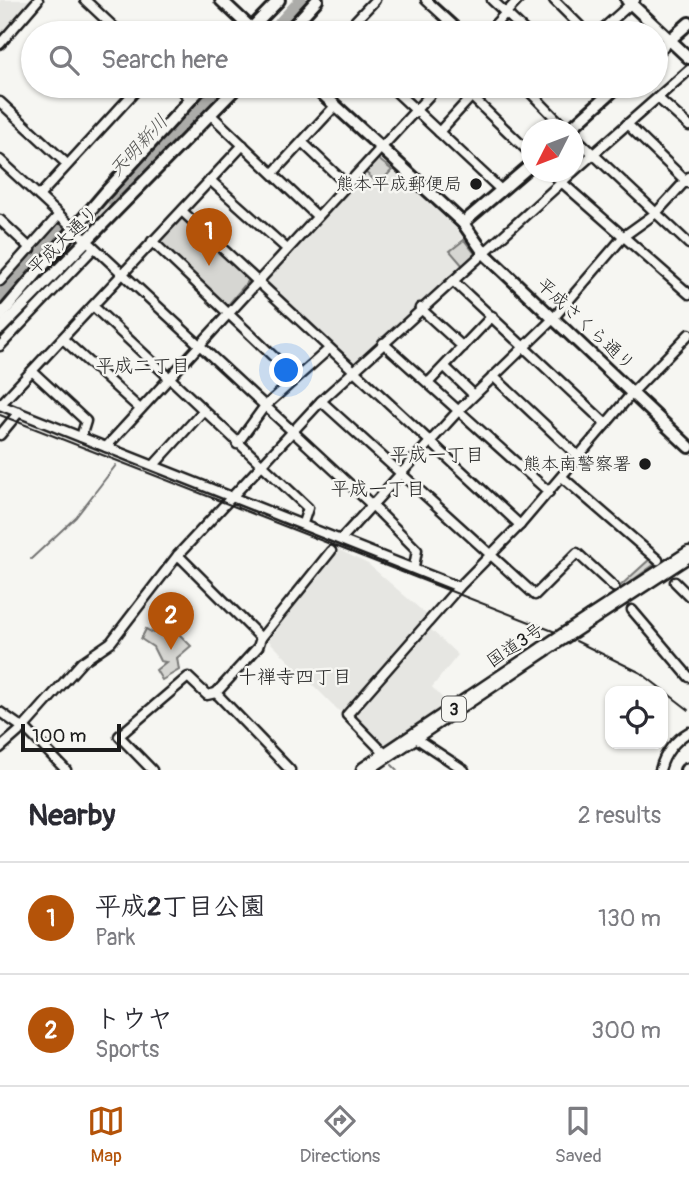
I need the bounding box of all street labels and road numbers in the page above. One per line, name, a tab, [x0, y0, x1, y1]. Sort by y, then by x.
street label: 平成大通り	[23, 201, 104, 280]
street label: 平成さくら通り	[532, 273, 640, 376]
street label: 国道3号	[482, 618, 548, 673]
road number: 3	[442, 696, 466, 722]

